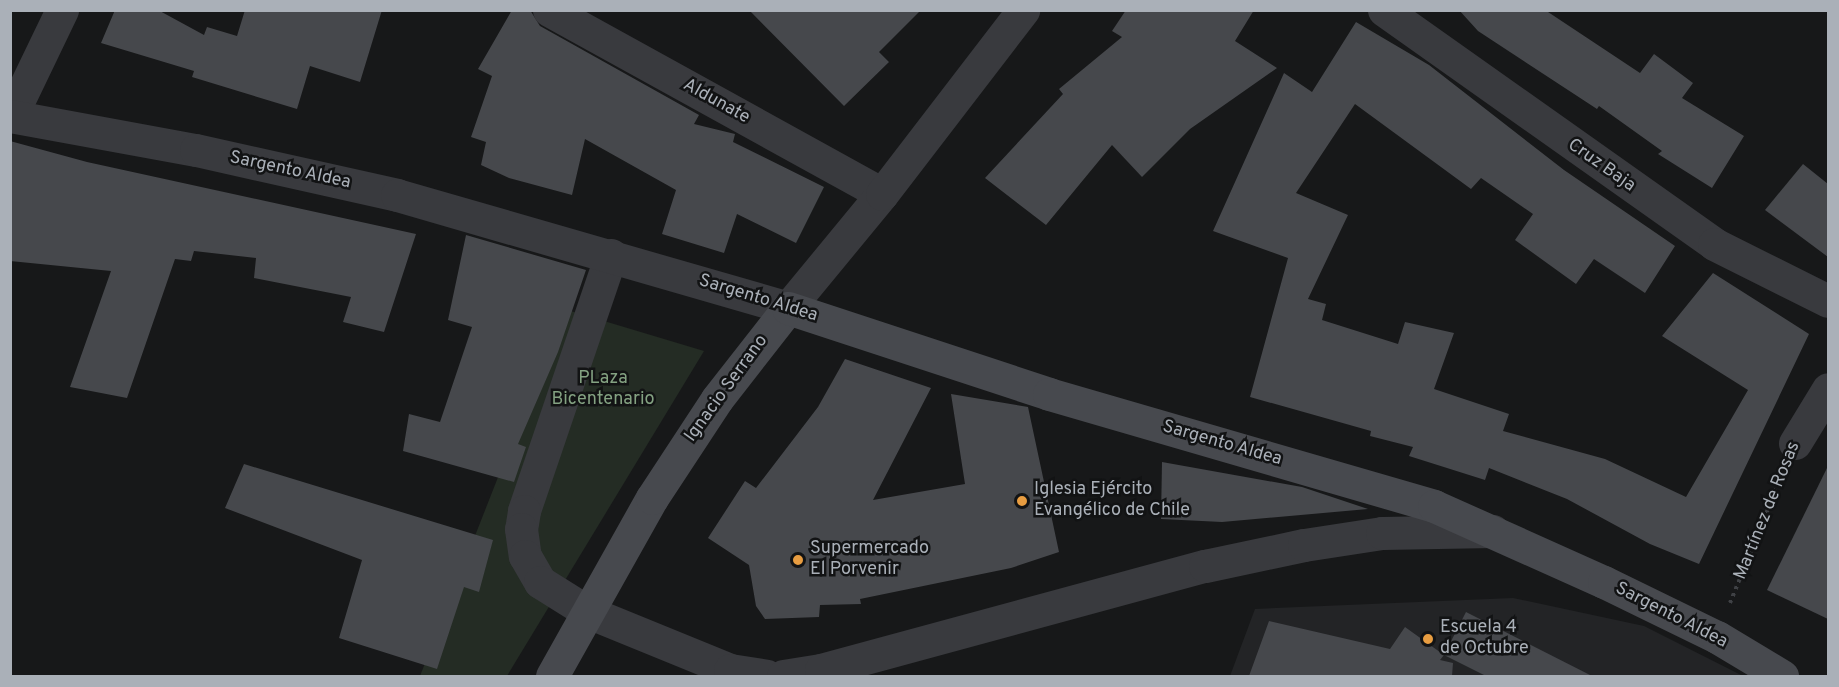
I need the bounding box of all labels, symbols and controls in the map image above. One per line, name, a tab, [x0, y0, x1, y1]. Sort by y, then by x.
street label: Aldunate	[679, 75, 753, 129]
street label: Cruz Baja	[1563, 135, 1639, 197]
street label: Sargento Aldea	[227, 148, 353, 194]
street label: Sargento Aldea	[696, 271, 820, 327]
street label: Ignacio Serrano	[681, 331, 773, 447]
park label: PLaza Bicentenario	[551, 369, 655, 412]
street label: Sargento Aldea	[1160, 417, 1284, 471]
street label: Martínez de Rosas	[1730, 439, 1806, 583]
place label: Iglesia Ejército Evangélico de Chile	[1034, 480, 1190, 522]
marker: Iglesia Ejército Evangélico de Chile	[1015, 494, 1029, 508]
place label: Supermercado El Porvenir	[810, 539, 929, 582]
marker: Supermercado El Porvenir	[791, 553, 805, 567]
street label: Sargento Aldea	[1611, 578, 1731, 654]
place label: Escuela 4 de Octubre	[1440, 618, 1529, 660]
marker: Escuela 4 de Octubre	[1421, 632, 1435, 646]

